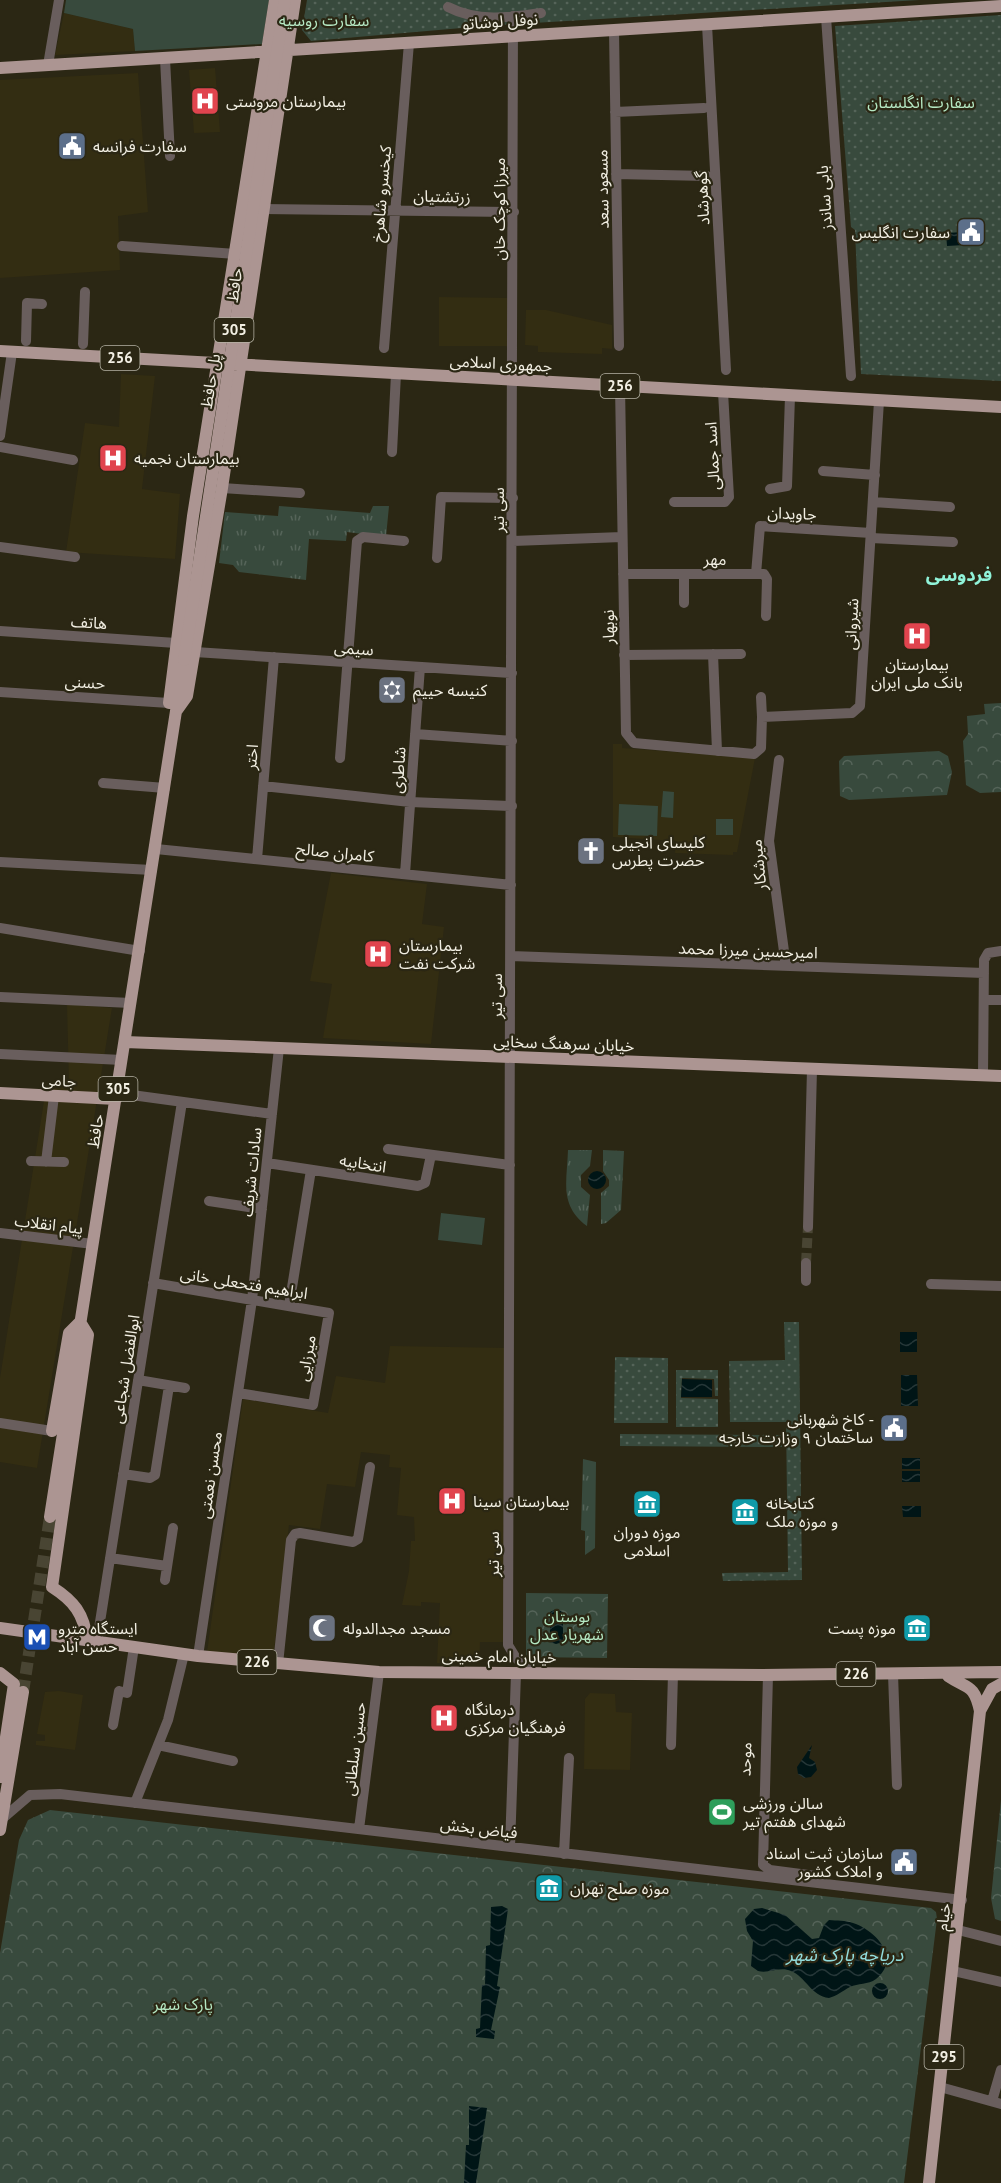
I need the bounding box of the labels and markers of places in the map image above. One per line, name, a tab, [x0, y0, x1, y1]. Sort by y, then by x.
hospital icon: بیمارستان مروستی	[189, 85, 221, 117]
place label: بیمارستان مروستی	[226, 91, 346, 111]
public building icon: سفارت فرانسه	[56, 130, 88, 162]
place label: سفارت فرانسه	[93, 136, 187, 156]
public building icon: سفارت انگلیس	[955, 216, 987, 248]
place label: سفارت انگلیس	[852, 222, 950, 242]
hospital icon: بیمارستان نجمیه	[97, 442, 129, 474]
place label: بیمارستان نجمیه	[134, 448, 239, 468]
hospital icon: بیمارستان بانک ملی ایران	[901, 620, 933, 652]
place label: بیمارستان بانک ملی ایران	[871, 654, 963, 692]
synagogue icon: کنیسه حییم	[376, 674, 408, 706]
place label: کنیسه حییم	[413, 680, 487, 703]
place label: کلیسای انجیلی حضرت پطرس	[612, 832, 705, 871]
church icon: کلیسای انجیلی حضرت پطرس	[575, 835, 607, 867]
place label: بیمارستان شرکت نفت	[399, 935, 475, 973]
hospital icon: بیمارستان شرکت نفت	[362, 938, 394, 970]
place label: کاخ شهربانی - ساختمان ۹ وزارت خارجه	[719, 1409, 874, 1447]
public building icon: کاخ شهربانی - ساختمان ۹ وزارت خارجه	[878, 1412, 910, 1444]
hospital icon: بیمارستان سینا	[436, 1485, 468, 1517]
museum icon: موزه دوران اسلامی	[631, 1488, 663, 1520]
place label: بیمارستان سینا	[473, 1491, 570, 1511]
place label: کتابخانه و موزه ملک	[766, 1493, 838, 1531]
museum icon: کتابخانه و موزه ملک	[729, 1496, 761, 1528]
place label: موزه دوران اسلامی	[614, 1522, 680, 1560]
mosque icon: مسجد مجدالدوله	[306, 1612, 338, 1644]
museum icon: موزه پست	[901, 1612, 933, 1644]
place label: ایستگاه مترو حسن آباد	[58, 1618, 138, 1656]
place label: مسجد مجدالدوله	[343, 1618, 451, 1638]
place label: موزه پست	[828, 1618, 896, 1639]
metro station icon: ایستگاه مترو حسن آباد	[21, 1621, 53, 1653]
place label: درمانگاه فرهنگیان مرکزی	[465, 1699, 566, 1737]
hospital icon: درمانگاه فرهنگیان مرکزی	[428, 1702, 460, 1734]
place label: سالن ورزشی شهدای هفتم تیر	[742, 1793, 846, 1834]
sports icon: سالن ورزشی شهدای هفتم تیر	[706, 1796, 738, 1828]
place label: سازمان ثبت اسناد و املاک کشور	[766, 1843, 883, 1881]
public building icon: سازمان ثبت اسناد و املاک کشور	[888, 1846, 920, 1878]
museum icon: موزه صلح تهران	[533, 1872, 565, 1904]
place label: موزه صلح تهران	[570, 1878, 669, 1901]

